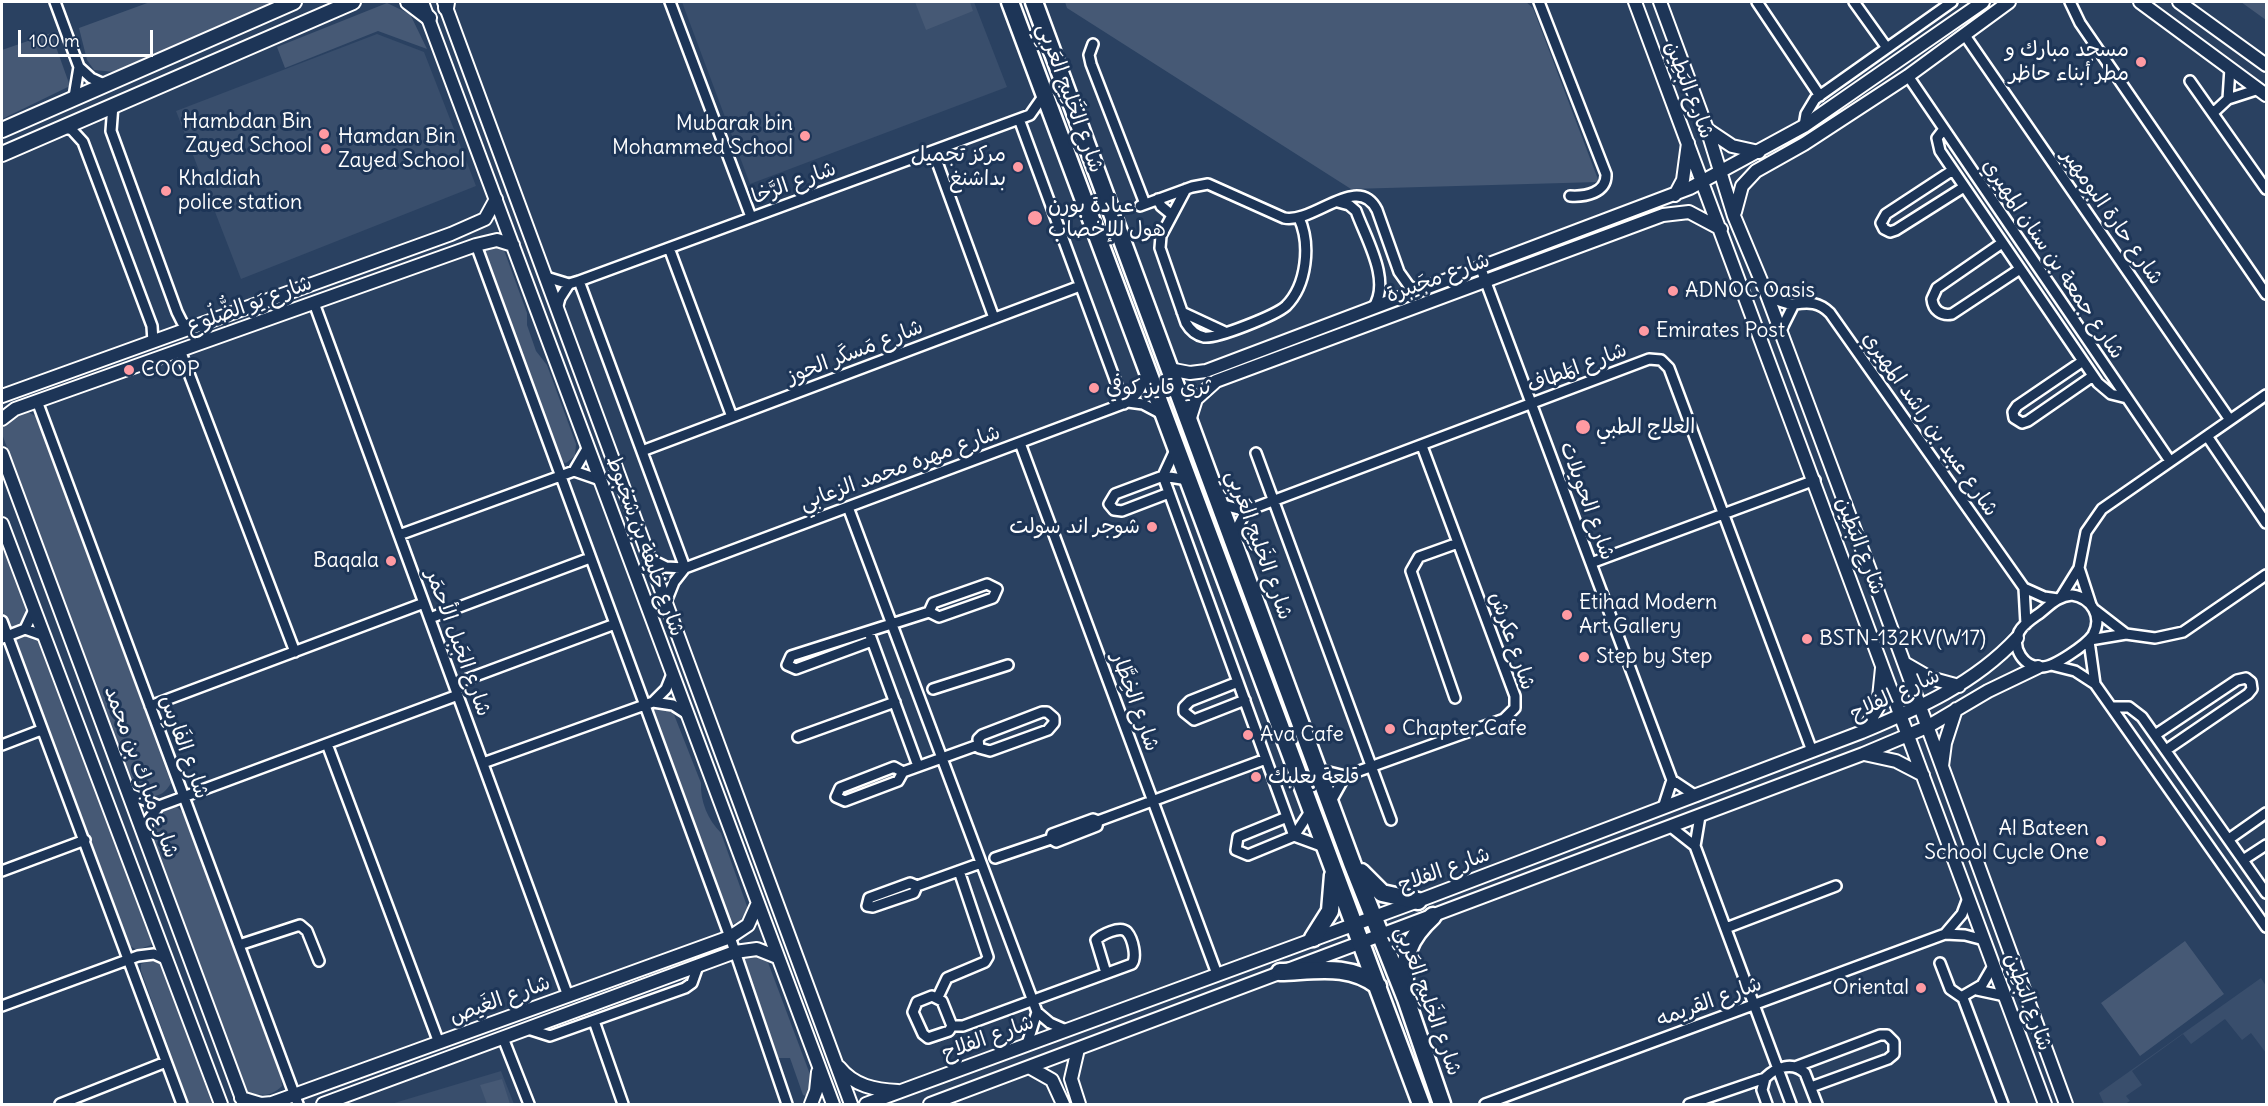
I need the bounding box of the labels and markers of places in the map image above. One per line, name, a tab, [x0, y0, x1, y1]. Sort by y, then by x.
place label: مسجد مبارك و مطر أبناء حاظر	[2005, 37, 2129, 87]
marker: مسجد مبارك و مطر أبناء حاظر	[2134, 55, 2148, 69]
place label: Hambdan Bin Zayed School	[183, 109, 312, 159]
place label: Mubarak bin Mohammed School	[612, 111, 793, 161]
place label: Hamdan Bin Zayed School	[338, 124, 465, 174]
marker: Hambdan Bin Zayed School	[317, 127, 331, 141]
marker: Mubarak bin Mohammed School	[798, 129, 812, 143]
marker: Hamdan Bin Zayed School	[319, 142, 333, 156]
place label: مركز تجميل بداشنغ	[911, 142, 1006, 192]
marker: مركز تجميل بداشنغ	[1011, 160, 1025, 174]
place label: Khaldiah police station	[178, 166, 302, 216]
marker: Khaldiah police station	[159, 184, 173, 198]
place label: عيادة بورن هول للإخصاب	[1048, 193, 1166, 243]
marker: عيادة بورن هول للإخصاب	[1026, 209, 1044, 227]
place label: ADNOC Oasis	[1685, 278, 1815, 304]
marker: ADNOC Oasis	[1666, 284, 1680, 298]
place label: Emirates Post	[1656, 318, 1785, 344]
marker: Emirates Post	[1637, 324, 1651, 338]
place label: COOP	[141, 357, 200, 383]
marker: COOP	[122, 363, 136, 377]
place label: ثري قايز كوفي	[1106, 375, 1211, 401]
marker: ثري قايز كوفي	[1087, 381, 1101, 395]
place label: العلاج الطبي	[1596, 414, 1695, 440]
marker: العلاج الطبي	[1574, 418, 1592, 436]
place label: شوجر اند سولت	[1009, 514, 1140, 540]
marker: شوجر اند سولت	[1145, 520, 1159, 534]
place label: Baqala	[313, 548, 379, 574]
marker: Baqala	[384, 554, 398, 568]
place label: Etihad Modern Art Gallery	[1579, 590, 1717, 640]
marker: Etihad Modern Art Gallery	[1560, 608, 1574, 622]
place label: BSTN-132KV(W17)	[1819, 626, 1986, 652]
marker: BSTN-132KV(W17)	[1800, 632, 1814, 646]
place label: Step by Step	[1596, 644, 1712, 670]
marker: Step by Step	[1577, 650, 1591, 664]
place label: Chapter Cafe	[1402, 716, 1527, 742]
place label: Ava Cafe	[1260, 722, 1344, 748]
marker: Chapter Cafe	[1383, 722, 1397, 736]
marker: Ava Cafe	[1241, 728, 1255, 742]
place label: قلعة بعلبك	[1268, 764, 1360, 790]
marker: قلعة بعلبك	[1249, 770, 1263, 784]
place label: Al Bateen School Cycle One	[1924, 816, 2089, 866]
marker: Al Bateen School Cycle One	[2094, 834, 2108, 848]
place label: Oriental	[1832, 975, 1909, 1001]
marker: Oriental	[1914, 981, 1928, 995]

